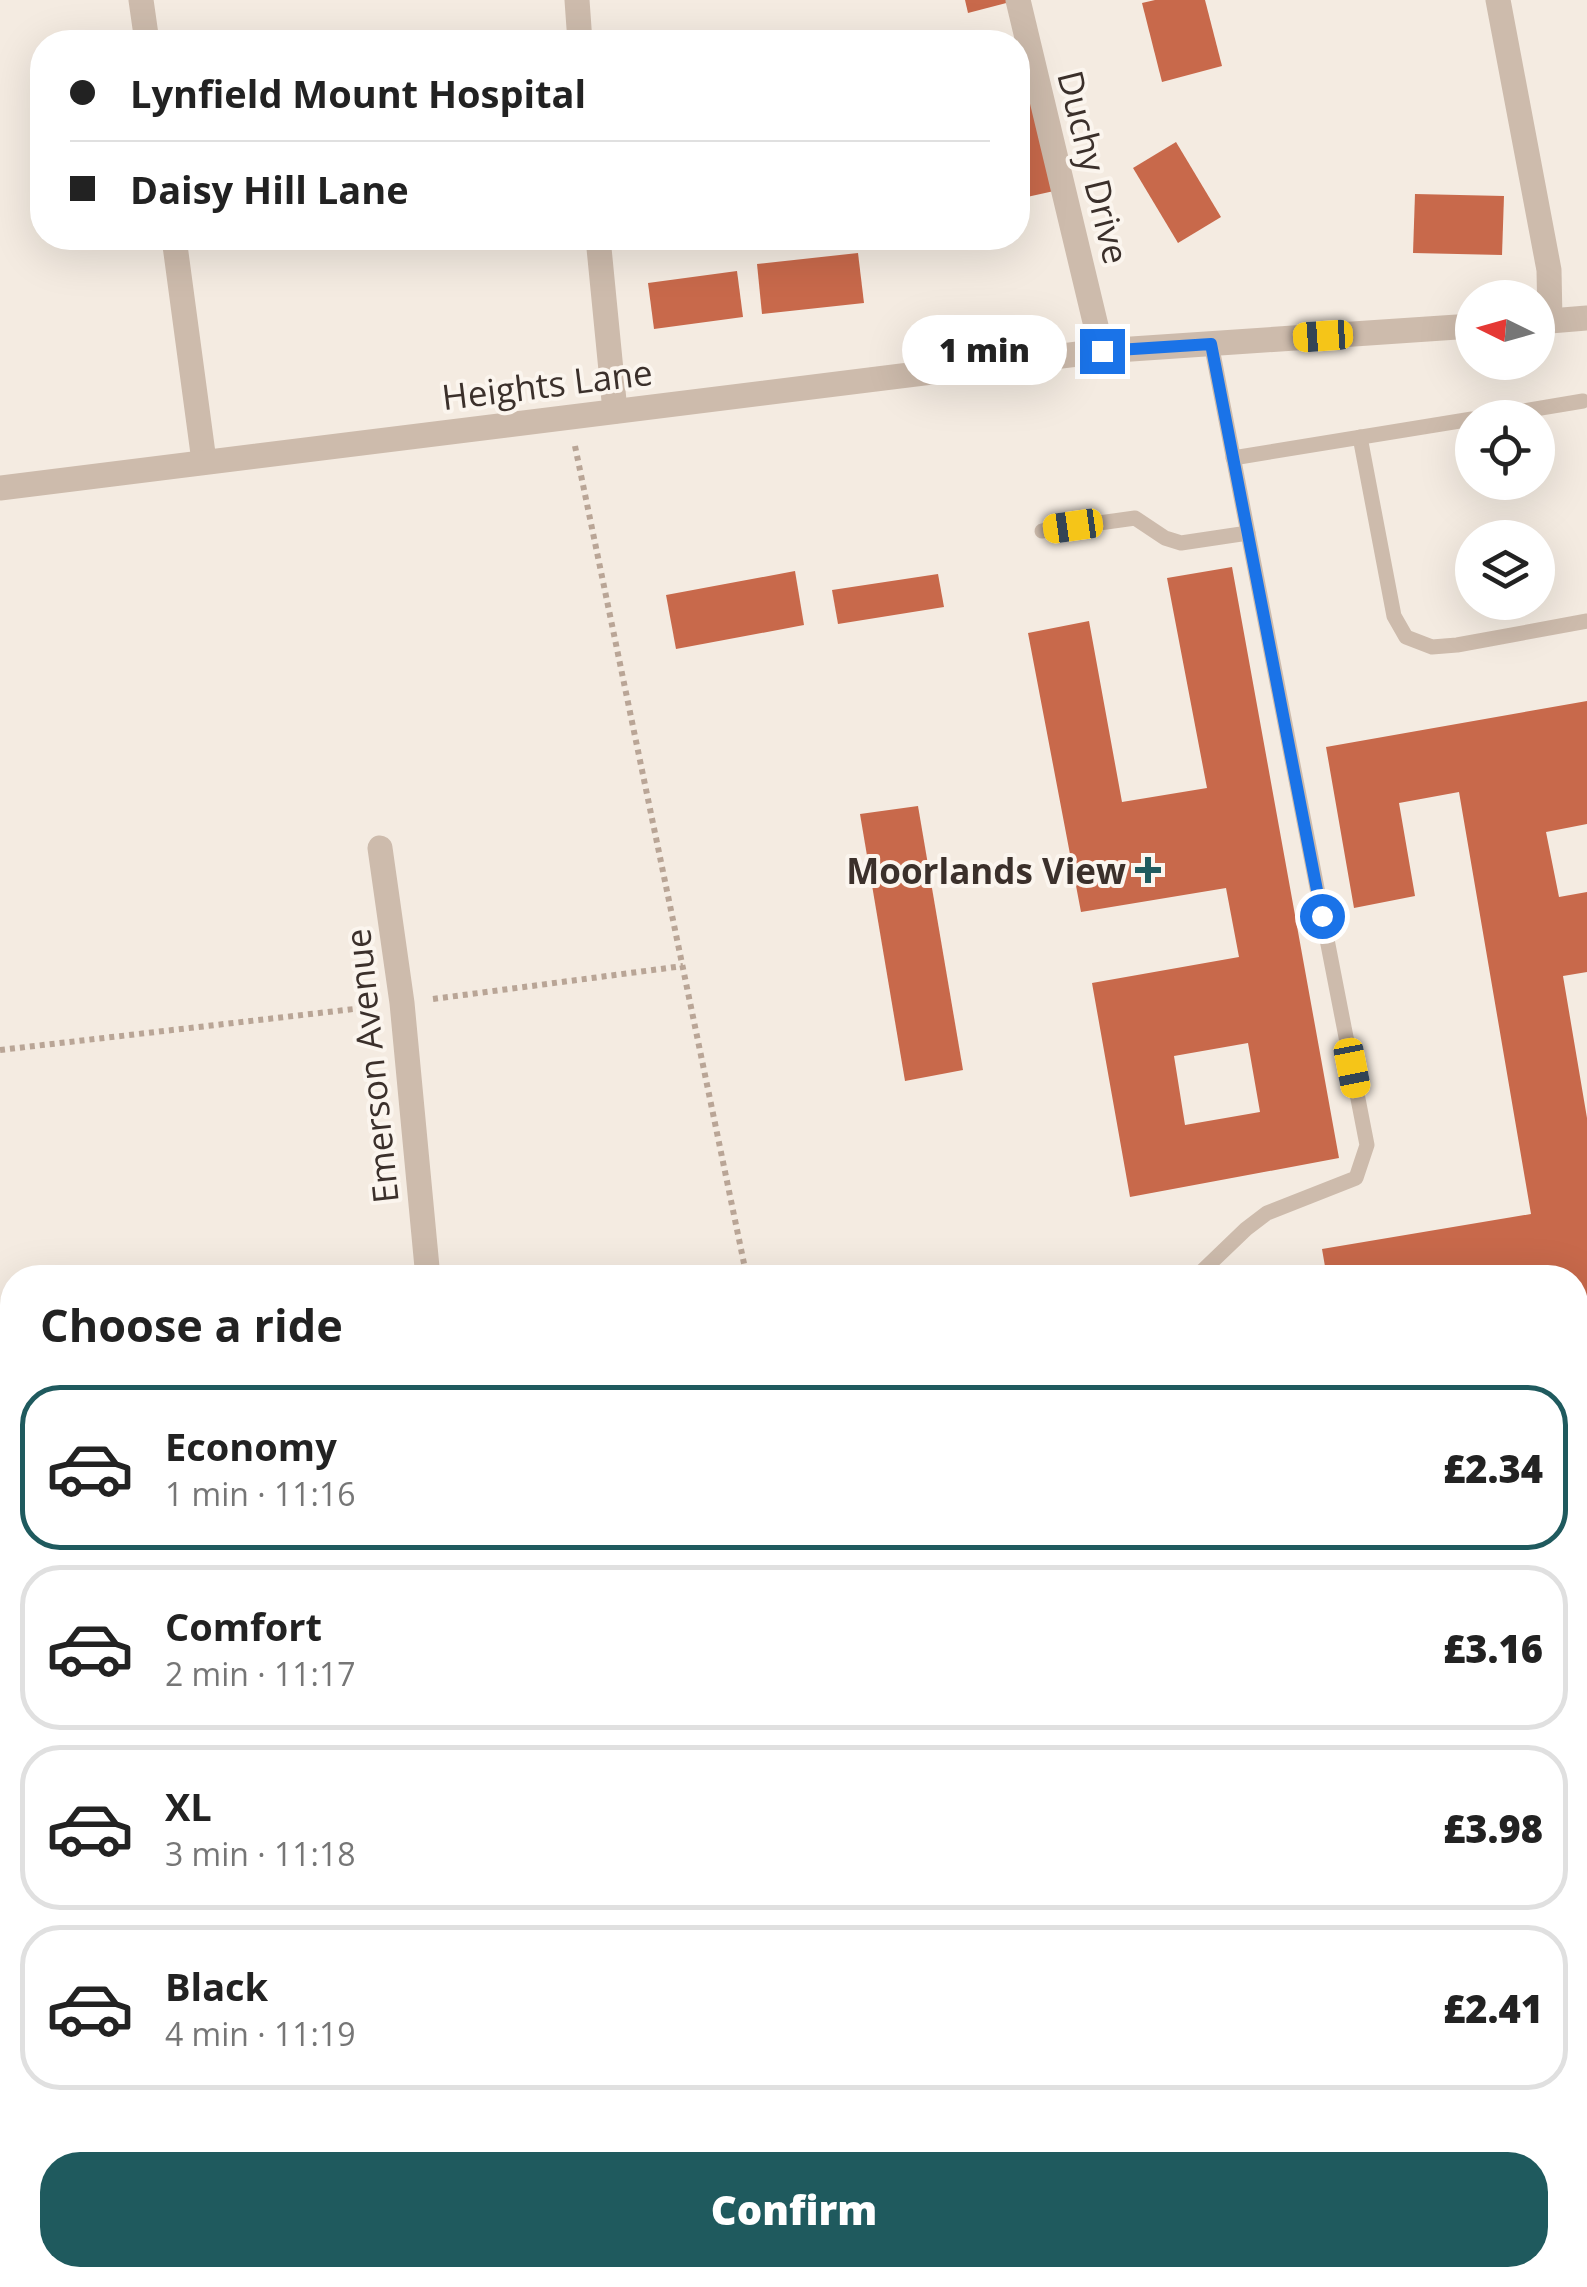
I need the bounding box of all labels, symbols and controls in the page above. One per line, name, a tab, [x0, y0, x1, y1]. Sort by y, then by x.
street label: Duchy Drive	[1047, 66, 1141, 268]
text: Lynfield Mount Hospital	[130, 67, 586, 119]
text: Daisy Hill Lane	[130, 163, 409, 215]
north arrow	[1455, 280, 1555, 380]
map controls	[1455, 280, 1555, 620]
callout: 1 min	[902, 316, 1067, 386]
car	[1292, 319, 1354, 353]
text: 1 min	[939, 328, 1030, 371]
route end	[1080, 329, 1125, 374]
street label: Heights Lane	[439, 348, 655, 420]
button: locate	[1455, 400, 1555, 500]
car	[1041, 507, 1105, 545]
button: layers	[1455, 520, 1555, 620]
place label: Moorlands View	[846, 847, 1126, 894]
marker: Moorlands View	[1135, 857, 1161, 883]
route start	[1300, 894, 1345, 939]
street label: Emerson Avenue	[333, 926, 409, 1206]
car	[1332, 1036, 1372, 1100]
text: Choose a ride	[40, 1294, 343, 1355]
text: Economy	[165, 1420, 337, 1472]
icon: car	[45, 1423, 135, 1513]
text: £2.34	[1443, 1442, 1543, 1494]
text: 1 min · 11:16	[165, 1472, 356, 1515]
text: Comfort	[165, 1600, 322, 1652]
icon: car	[45, 1603, 135, 1693]
text: £3.16	[1443, 1622, 1543, 1674]
text: 2 min · 11:17	[165, 1652, 356, 1695]
text: XL	[165, 1780, 212, 1832]
icon: car	[45, 1783, 135, 1873]
text: £3.98	[1443, 1802, 1543, 1854]
text: 3 min · 11:18	[165, 1832, 356, 1875]
text: Black	[165, 1960, 268, 2012]
icon: car	[45, 1963, 135, 2053]
text: £2.41	[1443, 1982, 1543, 2034]
text: 4 min · 11:19	[165, 2012, 356, 2055]
button: Confirm	[40, 2152, 1548, 2267]

